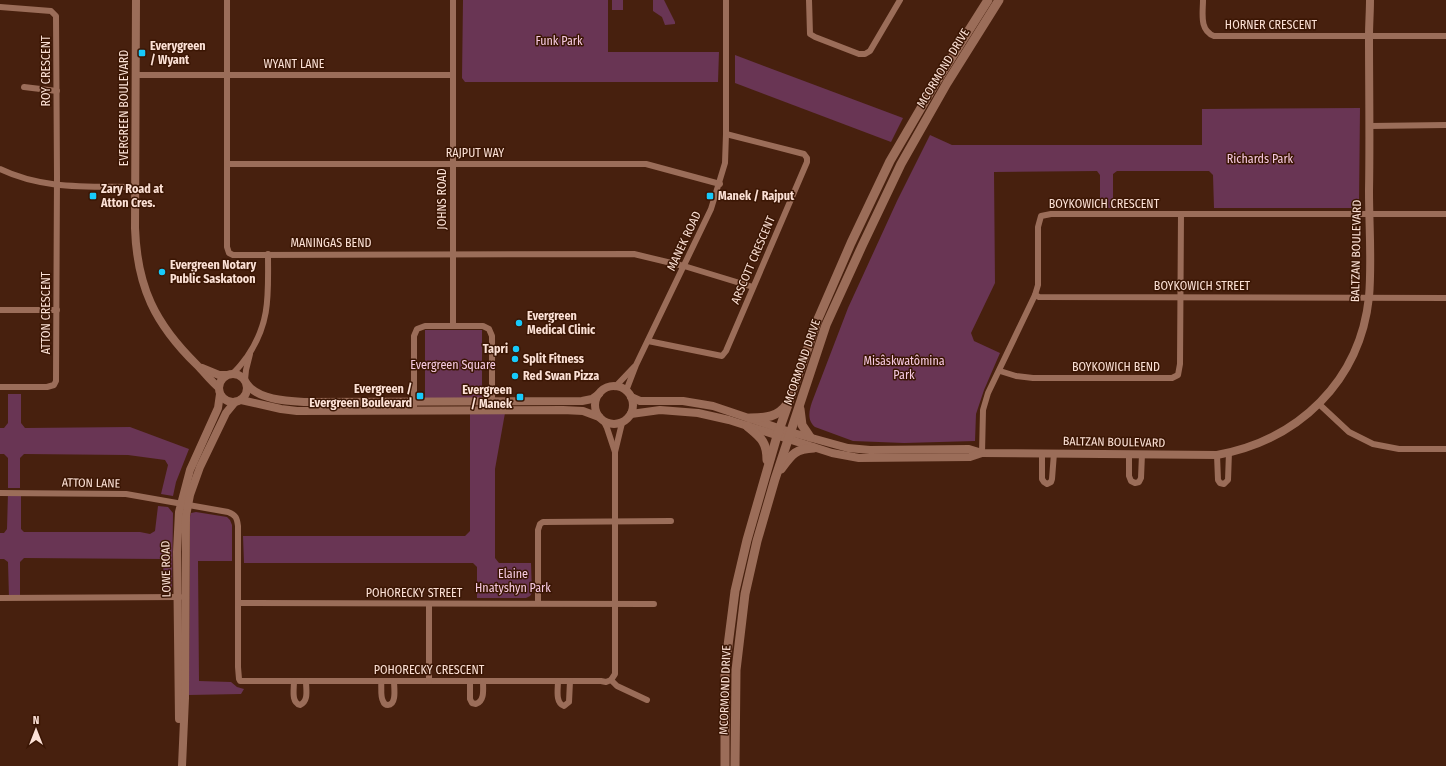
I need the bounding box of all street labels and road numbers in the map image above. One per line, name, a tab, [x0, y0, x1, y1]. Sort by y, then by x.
street label: HORNER CRESCENT	[1225, 18, 1318, 32]
street label: MCORMOND DRIVE	[914, 26, 972, 110]
street label: ROY CRESCENT	[39, 35, 53, 107]
street label: EVERGREEN BOULEVARD	[117, 50, 131, 166]
street label: WYANT LANE	[264, 57, 325, 71]
street label: RAJPUT WAY	[446, 146, 504, 160]
street label: JOHNS ROAD	[435, 168, 449, 230]
street label: BOYKOWICH CRESCENT	[1049, 197, 1160, 211]
street label: BALTZAN BOULEVARD	[1348, 200, 1364, 302]
street label: MANEK ROAD	[664, 209, 704, 273]
street label: ARSCOTT CRESCENT	[728, 213, 778, 306]
street label: MANINGAS BEND	[291, 236, 372, 250]
street label: ATTON CRESCENT	[39, 271, 53, 354]
street label: BOYKOWICH STREET	[1154, 279, 1251, 293]
street label: MCORMOND DRIVE	[781, 317, 823, 407]
street label: BOYKOWICH BEND	[1072, 360, 1160, 374]
street label: BALTZAN BOULEVARD	[1063, 434, 1165, 450]
street label: ATTON LANE	[62, 475, 121, 491]
street label: LOWE ROAD	[159, 540, 173, 598]
street label: POHORECKY STREET	[366, 586, 463, 600]
street label: MCORMOND DRIVE	[716, 645, 734, 735]
street label: POHORECKY CRESCENT	[374, 663, 485, 677]

